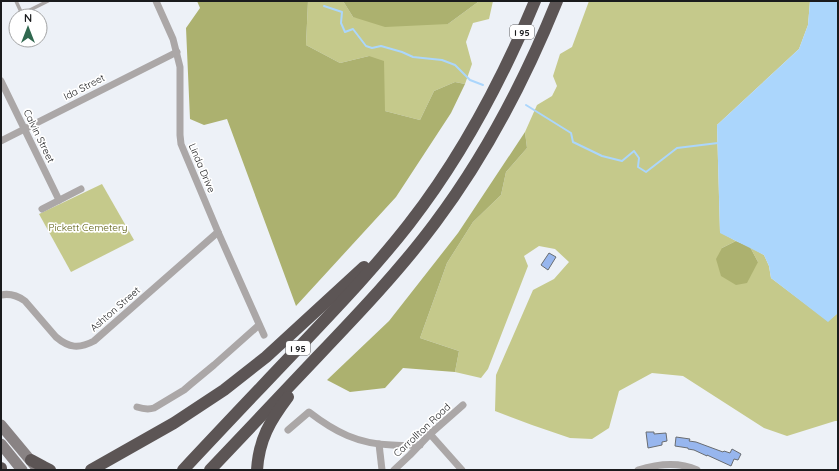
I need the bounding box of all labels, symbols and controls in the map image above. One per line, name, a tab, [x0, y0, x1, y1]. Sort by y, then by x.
north arrow	[8, 8, 48, 48]
text: N	[24, 11, 32, 25]
road number: I 95	[510, 25, 534, 39]
street label: Ida Street	[61, 71, 107, 103]
street label: Calvin Street	[20, 107, 58, 165]
street label: Linda Drive	[186, 141, 218, 195]
park label: Pickett Cemetery	[48, 221, 128, 234]
street label: Ashton Street	[87, 283, 143, 334]
road number: I 95	[286, 341, 310, 355]
street label: Carrollton Road	[391, 400, 453, 460]

